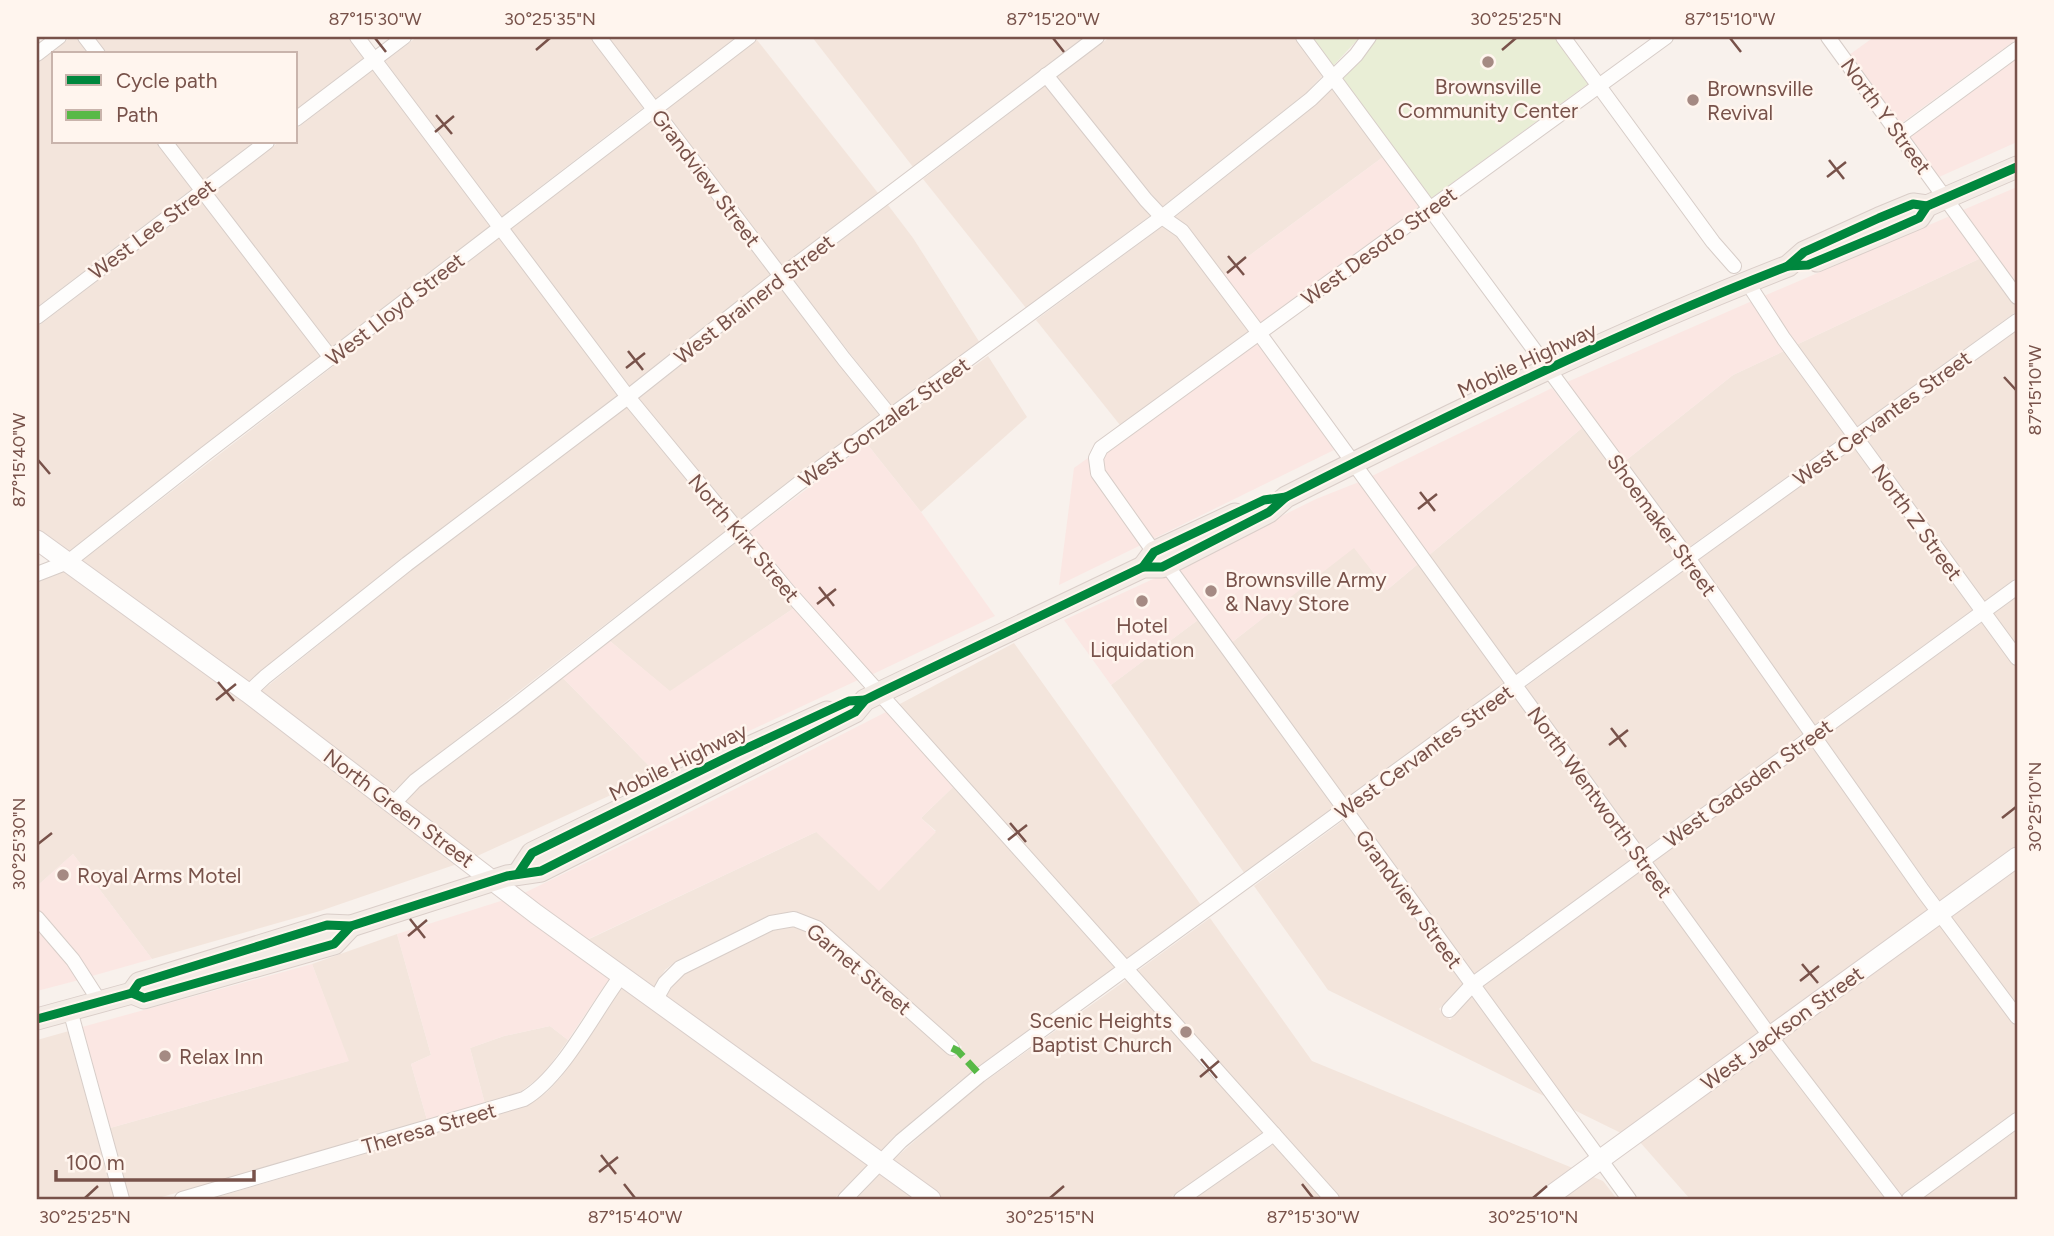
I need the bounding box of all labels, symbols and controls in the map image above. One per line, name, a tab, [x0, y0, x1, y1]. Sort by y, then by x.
text: 87°15'30"W	[328, 8, 422, 30]
text: 30°25'35"N	[504, 8, 596, 30]
text: 87°15'20"W	[1006, 8, 1100, 30]
text: 30°25'25"N	[1470, 8, 1562, 30]
text: 87°15'10"W	[1685, 8, 1776, 30]
legend	[52, 52, 298, 144]
street label: North Y Street	[1836, 53, 1936, 179]
marker: Brownsville Community Center	[1480, 54, 1496, 70]
text: Cycle path	[116, 68, 217, 93]
place label: Brownsville Community Center	[1398, 74, 1578, 123]
place label: Brownsville Revival	[1707, 76, 1813, 125]
marker: Brownsville Revival	[1685, 92, 1701, 108]
text: Path	[116, 102, 158, 127]
street label: Grandview Street	[646, 104, 766, 252]
street label: West Lee Street	[84, 173, 220, 285]
street label: West Desoto Street	[1297, 181, 1461, 311]
street label: West Brainerd Street	[669, 229, 839, 369]
street label: West Lloyd Street	[321, 247, 469, 371]
street label: Mobile Highway	[1453, 317, 1601, 403]
text: 87°15'10"W	[2024, 344, 2046, 435]
street label: West Cervantes Street	[1788, 345, 1976, 491]
street label: West Gonzalez Street	[794, 352, 974, 492]
text: 87°15'40"W	[8, 412, 30, 507]
street label: Shoemaker Street	[1602, 449, 1722, 601]
street label: North Z Street	[1866, 459, 1968, 585]
street label: North Kirk Street	[683, 469, 805, 607]
place label: Brownsville Army & Navy Store	[1225, 567, 1387, 616]
marker: Brownsville Army & Navy Store	[1203, 583, 1219, 599]
marker: Hotel Liquidation	[1134, 593, 1150, 609]
place label: Hotel Liquidation	[1090, 613, 1194, 662]
street label: West Cervantes Street	[1330, 679, 1518, 825]
street label: North Wentworth Street	[1522, 702, 1678, 902]
street label: West Gadsden Street	[1659, 714, 1837, 852]
street label: Mobile Highway	[605, 718, 751, 806]
street label: North Green Street	[319, 743, 479, 873]
text: 30°25'10"N	[2024, 762, 2046, 852]
text: 30°25'30"N	[8, 797, 30, 891]
street label: Grandview Street	[1350, 825, 1468, 973]
place label: Royal Arms Motel	[77, 863, 241, 888]
marker: Royal Arms Motel	[55, 867, 71, 883]
street label: Garnet Street	[802, 918, 916, 1020]
street label: West Jackson Street	[1696, 961, 1868, 1095]
place label: Scenic Heights Baptist Church	[1029, 1008, 1172, 1057]
marker: Scenic Heights Baptist Church	[1178, 1024, 1194, 1040]
place label: Relax Inn	[179, 1044, 263, 1069]
marker: Relax Inn	[157, 1048, 173, 1064]
street label: Theresa Street	[359, 1097, 499, 1159]
scale bar	[56, 1138, 254, 1182]
text: 100 m	[66, 1150, 125, 1175]
text: 30°25'25"N	[39, 1206, 131, 1228]
text: 87°15'40"W	[588, 1206, 683, 1228]
text: 30°25'15"N	[1005, 1206, 1095, 1228]
text: 87°15'30"W	[1266, 1206, 1360, 1228]
text: 30°25'10"N	[1488, 1206, 1578, 1228]

